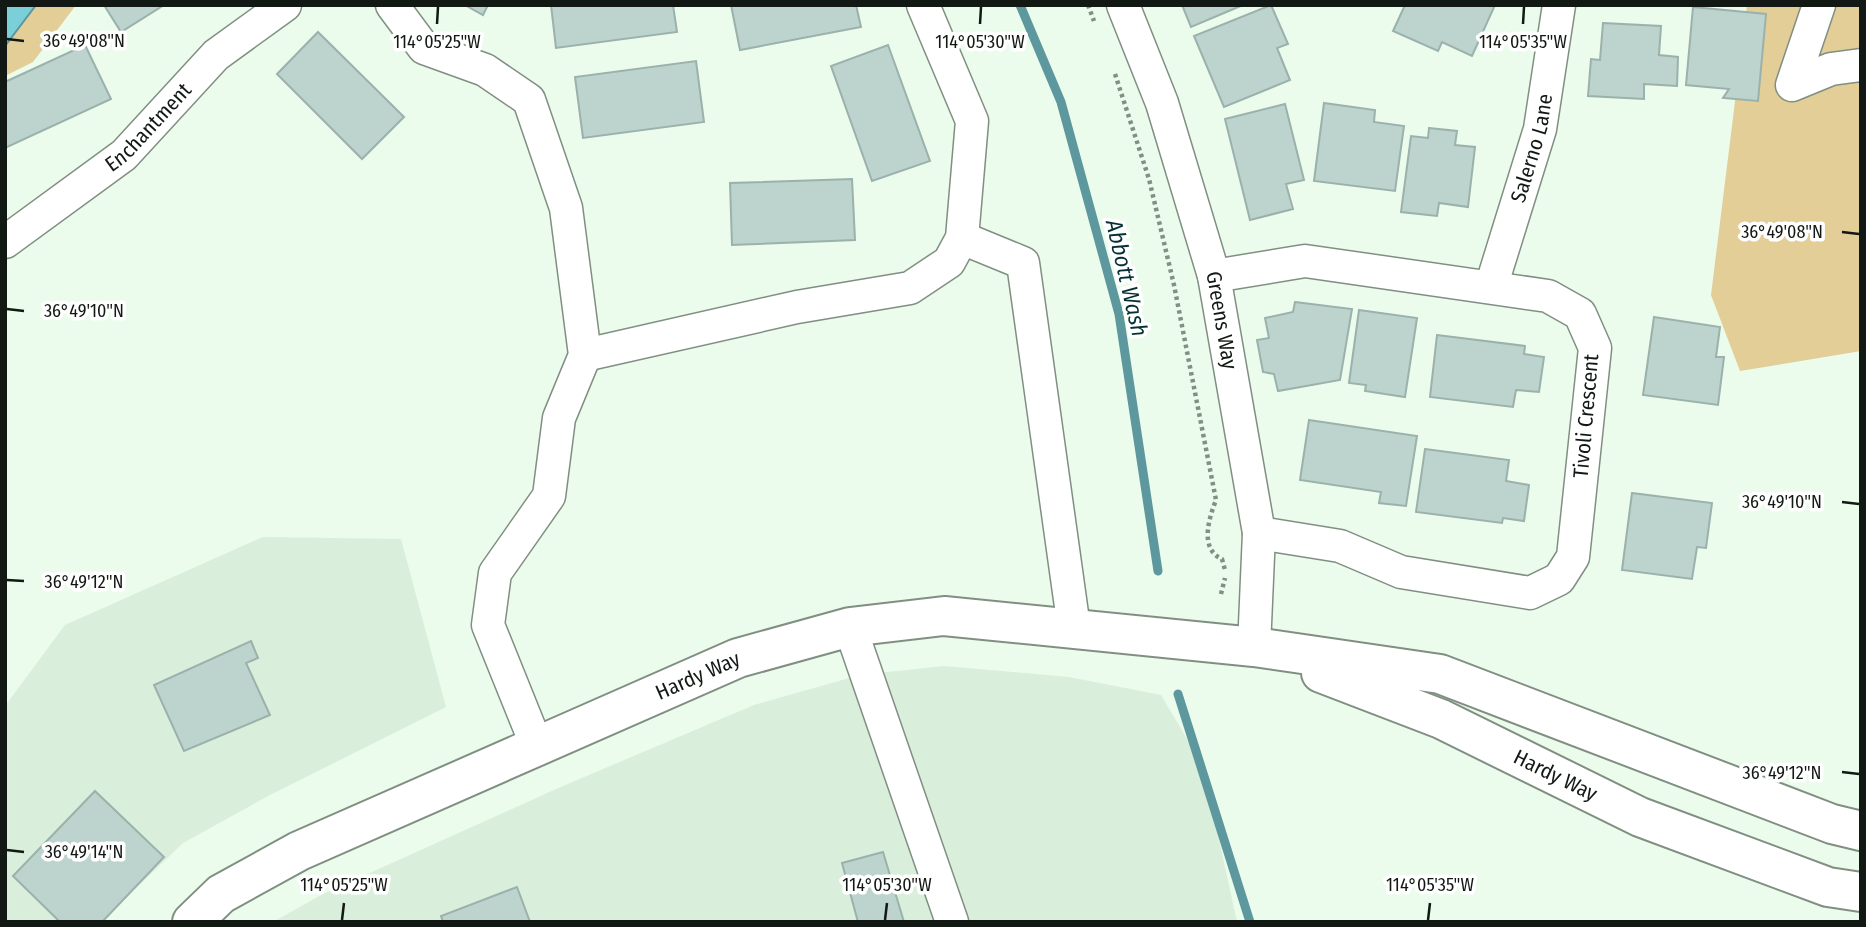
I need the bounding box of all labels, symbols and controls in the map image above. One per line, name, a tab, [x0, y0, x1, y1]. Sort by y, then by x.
text: 36°49'08"N	[43, 30, 125, 52]
text: 114°05'25"W	[393, 31, 481, 53]
text: 114°05'30"W	[935, 31, 1025, 53]
text: 114°05'35"W	[1479, 31, 1567, 53]
street label: Enchantment	[100, 77, 197, 177]
street label: Salerno Lane	[1505, 92, 1558, 206]
water label: Abbott Wash	[1100, 216, 1154, 339]
text: 36°49'08"N	[1741, 221, 1823, 243]
street label: Greens Way	[1200, 269, 1243, 372]
text: 36°49'10"N	[44, 300, 124, 322]
street label: Tivoli Crescent	[1568, 353, 1604, 479]
text: 36°49'10"N	[1742, 491, 1822, 513]
text: 36°49'12"N	[45, 571, 123, 593]
street label: Hardy Way	[651, 645, 745, 706]
street label: Hardy Way	[1509, 744, 1602, 807]
text: 36°49'12"N	[1743, 762, 1821, 784]
text: 36°49'14"N	[45, 841, 123, 863]
text: 114°05'25"W	[300, 874, 388, 896]
text: 114°05'30"W	[842, 874, 932, 896]
text: 114°05'35"W	[1386, 874, 1474, 896]

